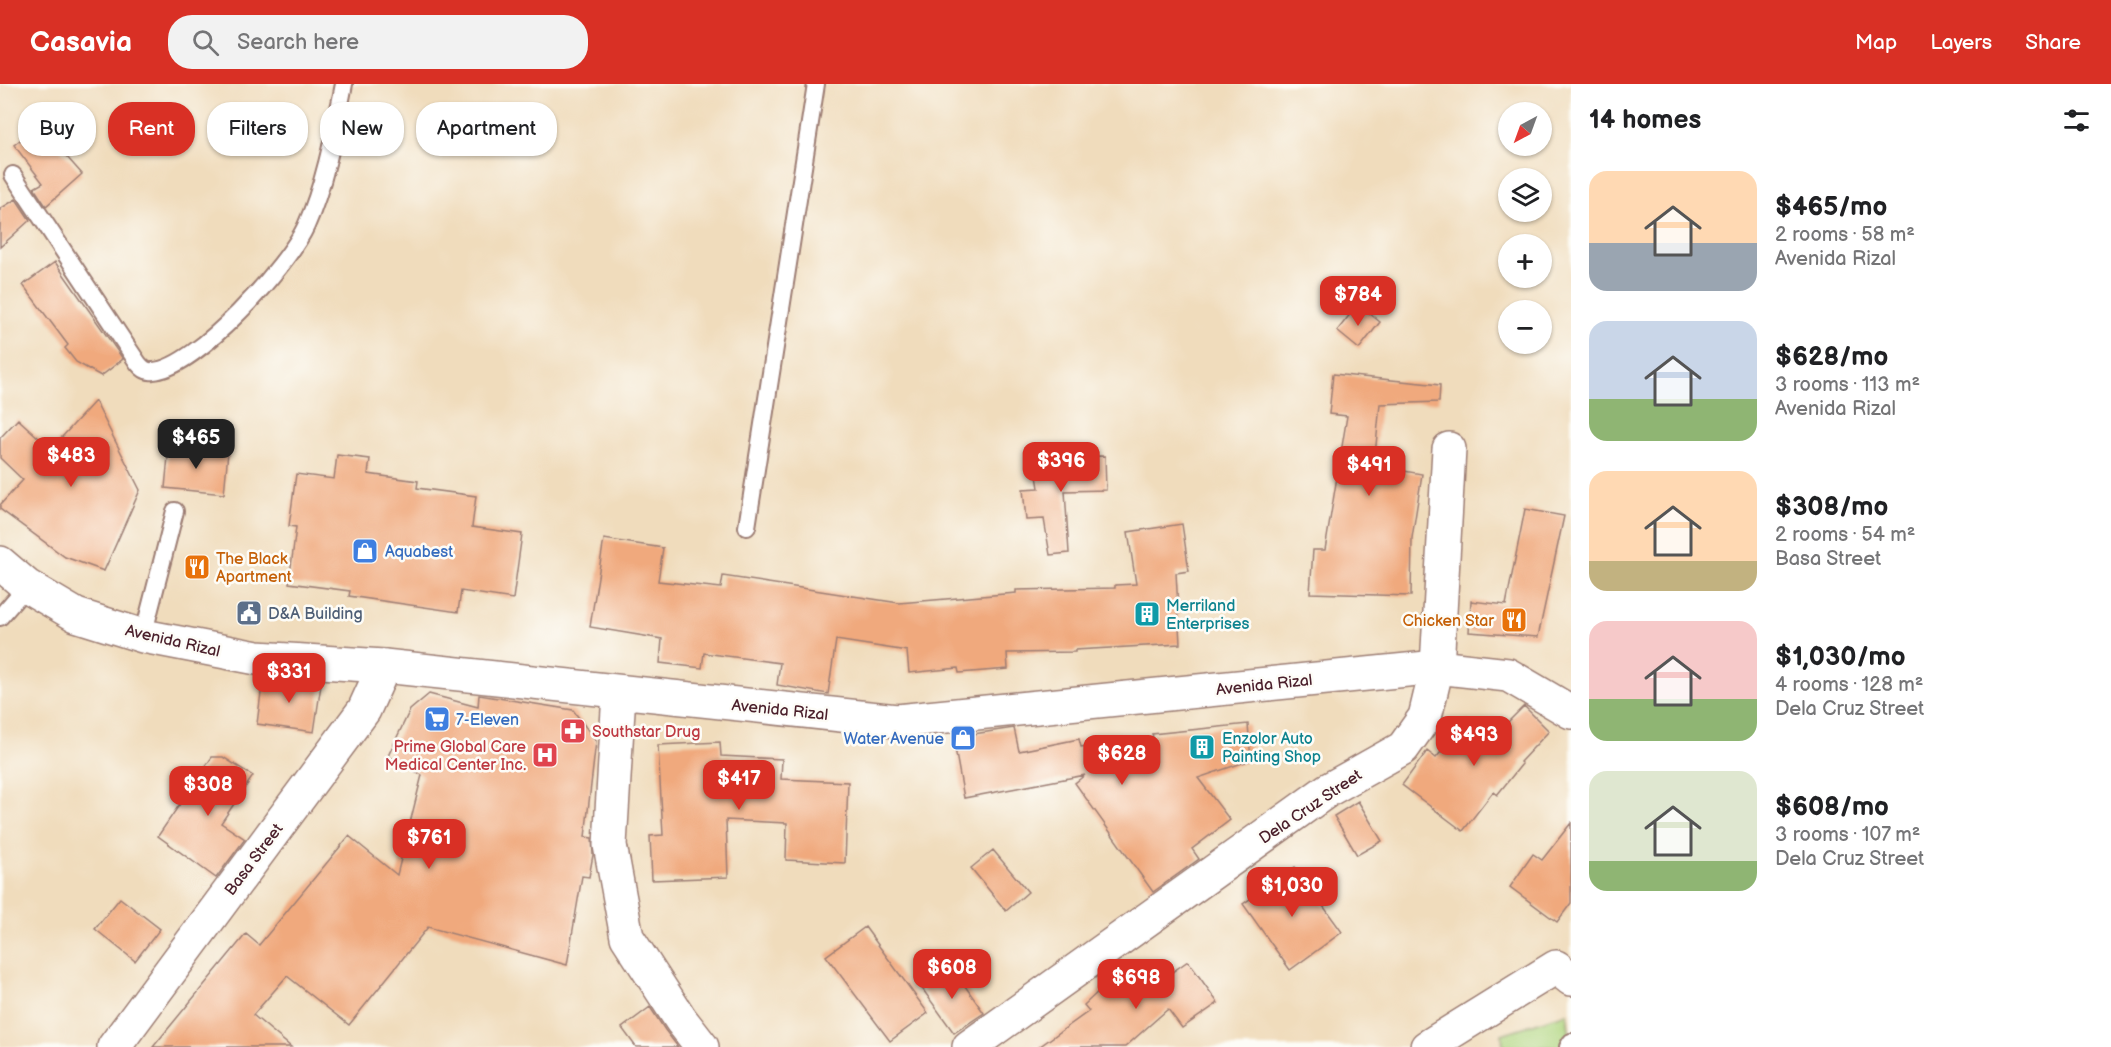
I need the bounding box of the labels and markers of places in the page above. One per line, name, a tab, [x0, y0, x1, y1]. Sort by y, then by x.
pin: $784	[1322, 276, 1394, 327]
pin: $465	[160, 419, 232, 470]
pin: $483	[35, 437, 107, 488]
pin: $396	[1025, 442, 1097, 493]
pin: $491	[1333, 446, 1405, 497]
shop icon: Aquabest	[350, 536, 380, 566]
place label: Aquabest	[385, 543, 453, 562]
place label: The Black Apartment	[216, 550, 292, 587]
restaurant icon: The Black Apartment	[182, 552, 212, 582]
place label: Merriland Enterprises	[1166, 597, 1249, 634]
public building icon: D&A Building	[234, 598, 264, 628]
building icon: Merriland Enterprises	[1132, 599, 1162, 629]
place label: D&A Building	[268, 605, 363, 624]
restaurant icon: Chicken Star	[1499, 605, 1529, 635]
place label: Chicken Star	[1402, 612, 1494, 631]
pin: $331	[253, 653, 325, 704]
supermarket icon: 7-Eleven	[422, 704, 452, 734]
place label: 7-Eleven	[456, 711, 519, 730]
pharmacy icon: Southstar Drug	[558, 716, 588, 746]
pin: $493	[1438, 716, 1510, 767]
place label: Southstar Drug	[592, 723, 700, 742]
shop icon: Water Avenue	[948, 723, 978, 753]
place label: Water Avenue	[844, 730, 945, 749]
place label: Enzolor Auto Painting Shop	[1222, 730, 1321, 767]
building icon: Enzolor Auto Painting Shop	[1187, 732, 1217, 762]
pin: $628	[1086, 735, 1158, 786]
place label: Prime Global Care Medical Center Inc.	[385, 738, 527, 775]
hospital icon: Prime Global Care Medical Center Inc.	[530, 740, 560, 770]
pin: $417	[703, 760, 775, 811]
pin: $308	[172, 766, 244, 817]
pin: $761	[393, 819, 465, 870]
pin: $1,030	[1243, 867, 1341, 918]
pin: $608	[916, 949, 988, 1000]
pin: $698	[1100, 959, 1172, 1010]

